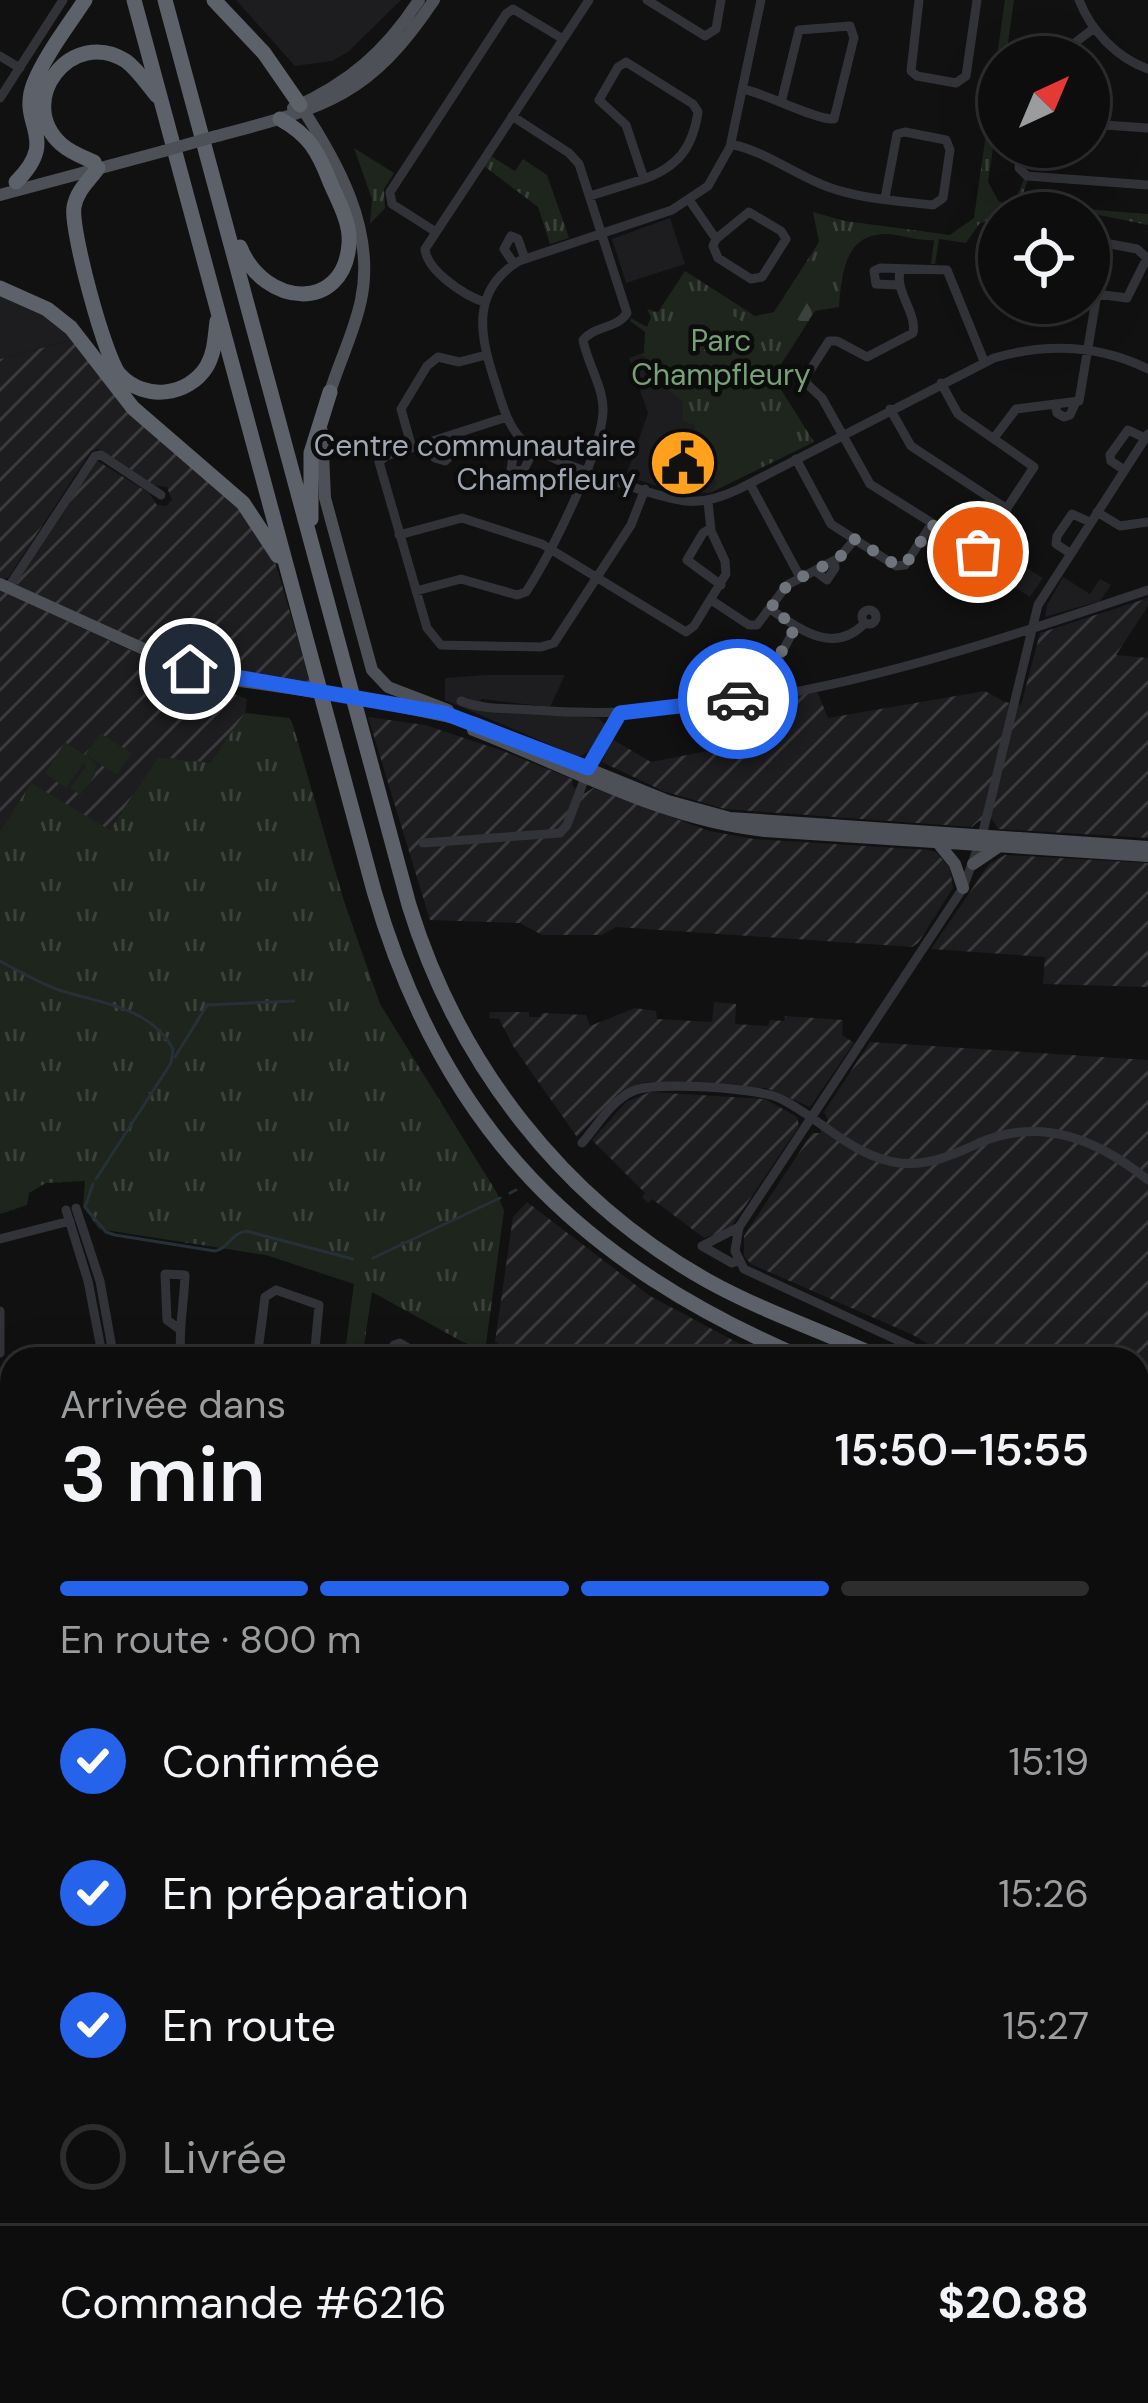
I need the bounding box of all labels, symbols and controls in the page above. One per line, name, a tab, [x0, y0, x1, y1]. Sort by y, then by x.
north arrow	[978, 36, 1110, 168]
map controls	[978, 36, 1110, 324]
button: locate	[978, 192, 1110, 324]
park label: Parc Champfleury	[631, 321, 811, 394]
place label: Centre communautaire Champfleury	[314, 426, 636, 499]
public building icon: Centre communautaire Champfleury	[648, 428, 718, 498]
pin	[927, 501, 1029, 603]
icon: bag	[945, 519, 1011, 585]
pin	[139, 618, 241, 720]
icon: home	[157, 636, 223, 702]
courier	[678, 639, 798, 759]
icon: car	[705, 666, 771, 732]
text: Arrivée dans	[60, 1379, 286, 1430]
text: 15:50–15:55	[835, 1420, 1089, 1479]
text: 3 min	[60, 1424, 266, 1525]
text: En route · 800 m	[60, 1614, 362, 1665]
icon: check	[60, 1728, 126, 1794]
text: Confirmée	[162, 1732, 380, 1791]
text: 15:19	[1009, 1736, 1089, 1787]
icon: check	[60, 1860, 126, 1926]
text: En préparation	[162, 1864, 469, 1923]
text: 15:26	[998, 1868, 1089, 1919]
icon: check	[60, 1992, 126, 2058]
text: En route	[162, 1996, 336, 2055]
text: 15:27	[1003, 2000, 1089, 2051]
text: Livrée	[162, 2128, 287, 2187]
text: Commande #6216	[60, 2273, 447, 2332]
text: $20.88	[938, 2273, 1089, 2332]

